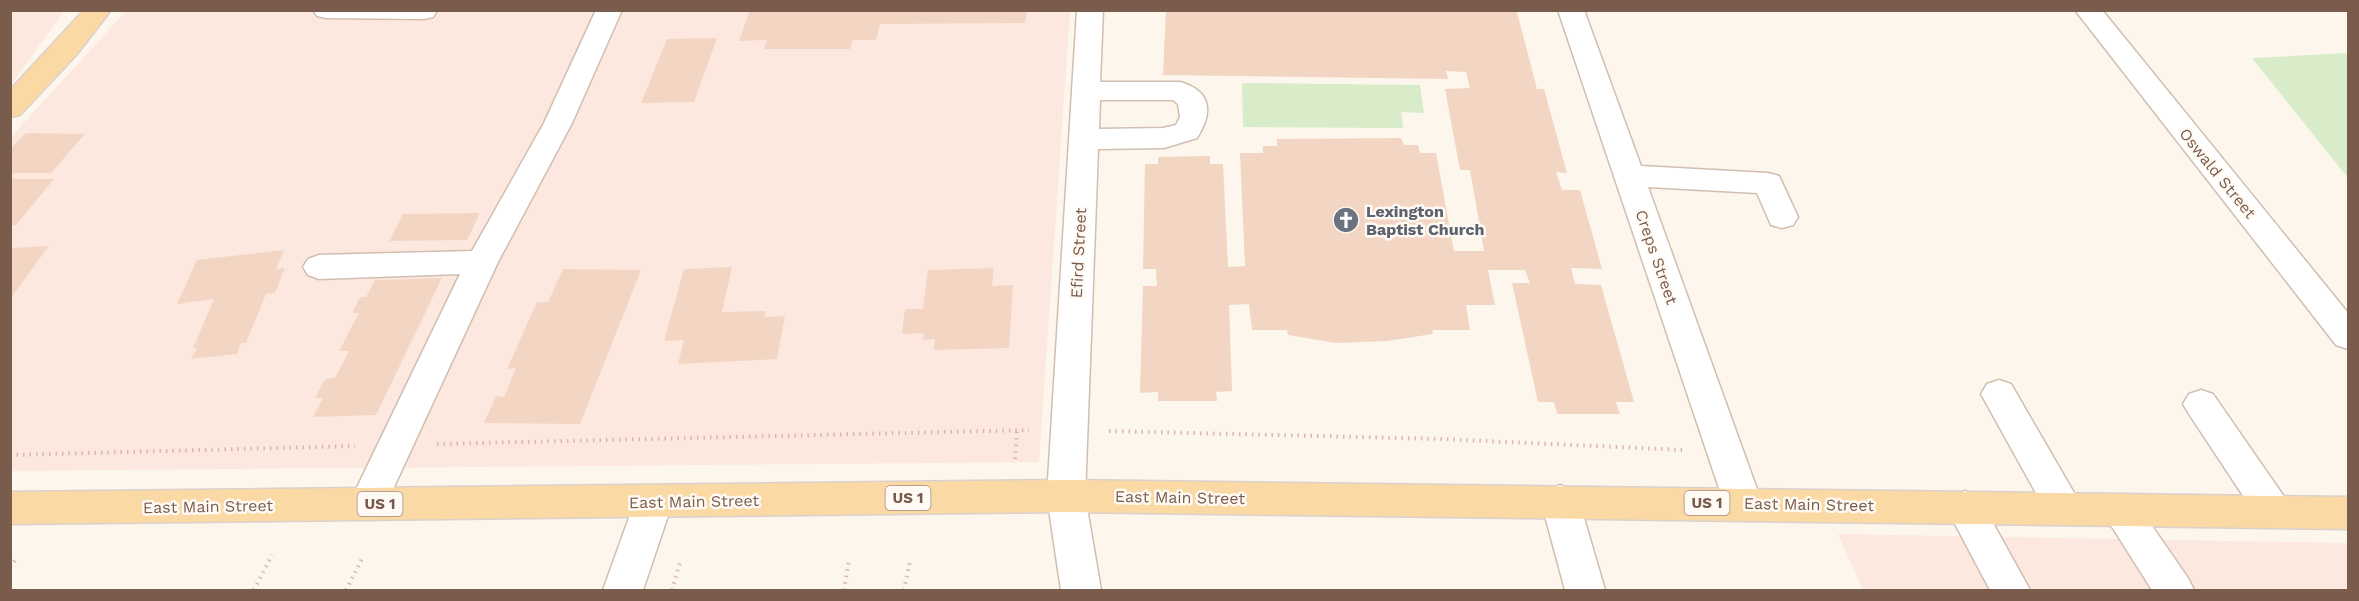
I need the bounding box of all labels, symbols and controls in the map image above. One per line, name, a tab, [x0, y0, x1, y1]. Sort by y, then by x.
street label: Oswald Street	[2175, 124, 2260, 223]
place label: Lexington Baptist Church	[1366, 202, 1484, 239]
church icon: Lexington Baptist Church	[1331, 205, 1361, 235]
street label: Efird Street	[1067, 207, 1090, 299]
street label: Creps Street	[1632, 207, 1682, 307]
road number: US 1	[886, 486, 930, 510]
street label: East Main Street	[1115, 487, 1246, 508]
street label: East Main Street	[629, 491, 760, 512]
road number: US 1	[1684, 491, 1730, 515]
road number: US 1	[358, 492, 403, 516]
street label: East Main Street	[1744, 494, 1875, 515]
street label: East Main Street	[143, 496, 274, 517]

